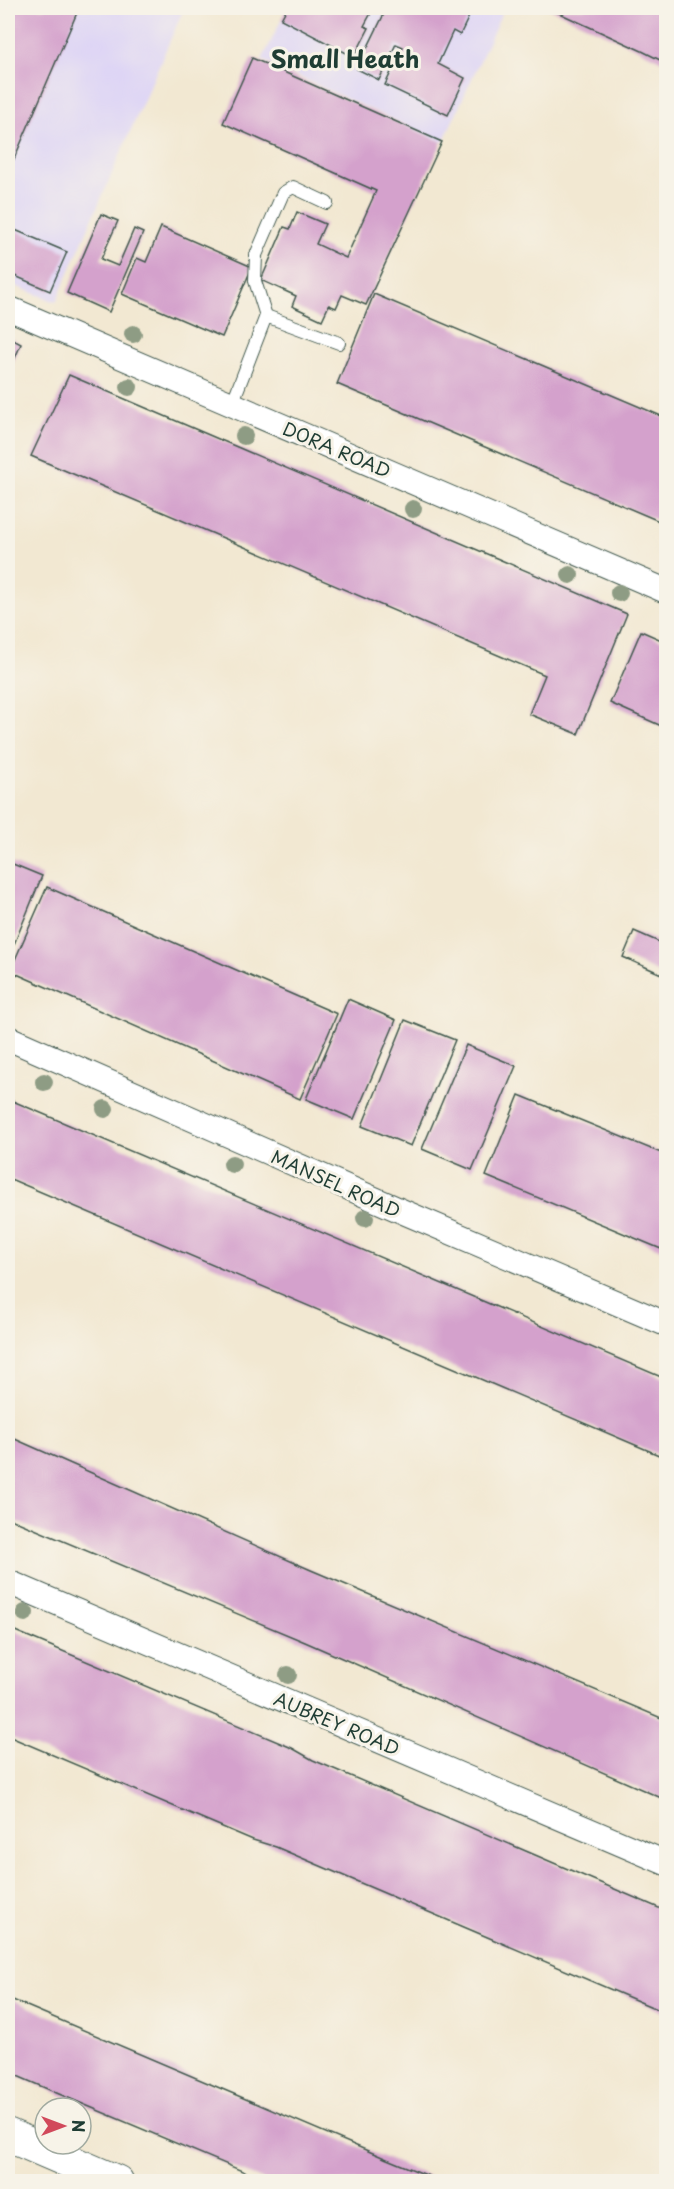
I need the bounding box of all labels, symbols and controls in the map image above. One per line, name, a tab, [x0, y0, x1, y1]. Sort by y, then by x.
district label: Small Heath	[270, 40, 420, 76]
street label: DORA ROAD	[279, 414, 395, 484]
street label: MANSEL ROAD	[267, 1142, 405, 1224]
street label: AUBREY ROAD	[270, 1684, 404, 1762]
north arrow	[33, 2096, 93, 2156]
text: N	[67, 2120, 91, 2132]

